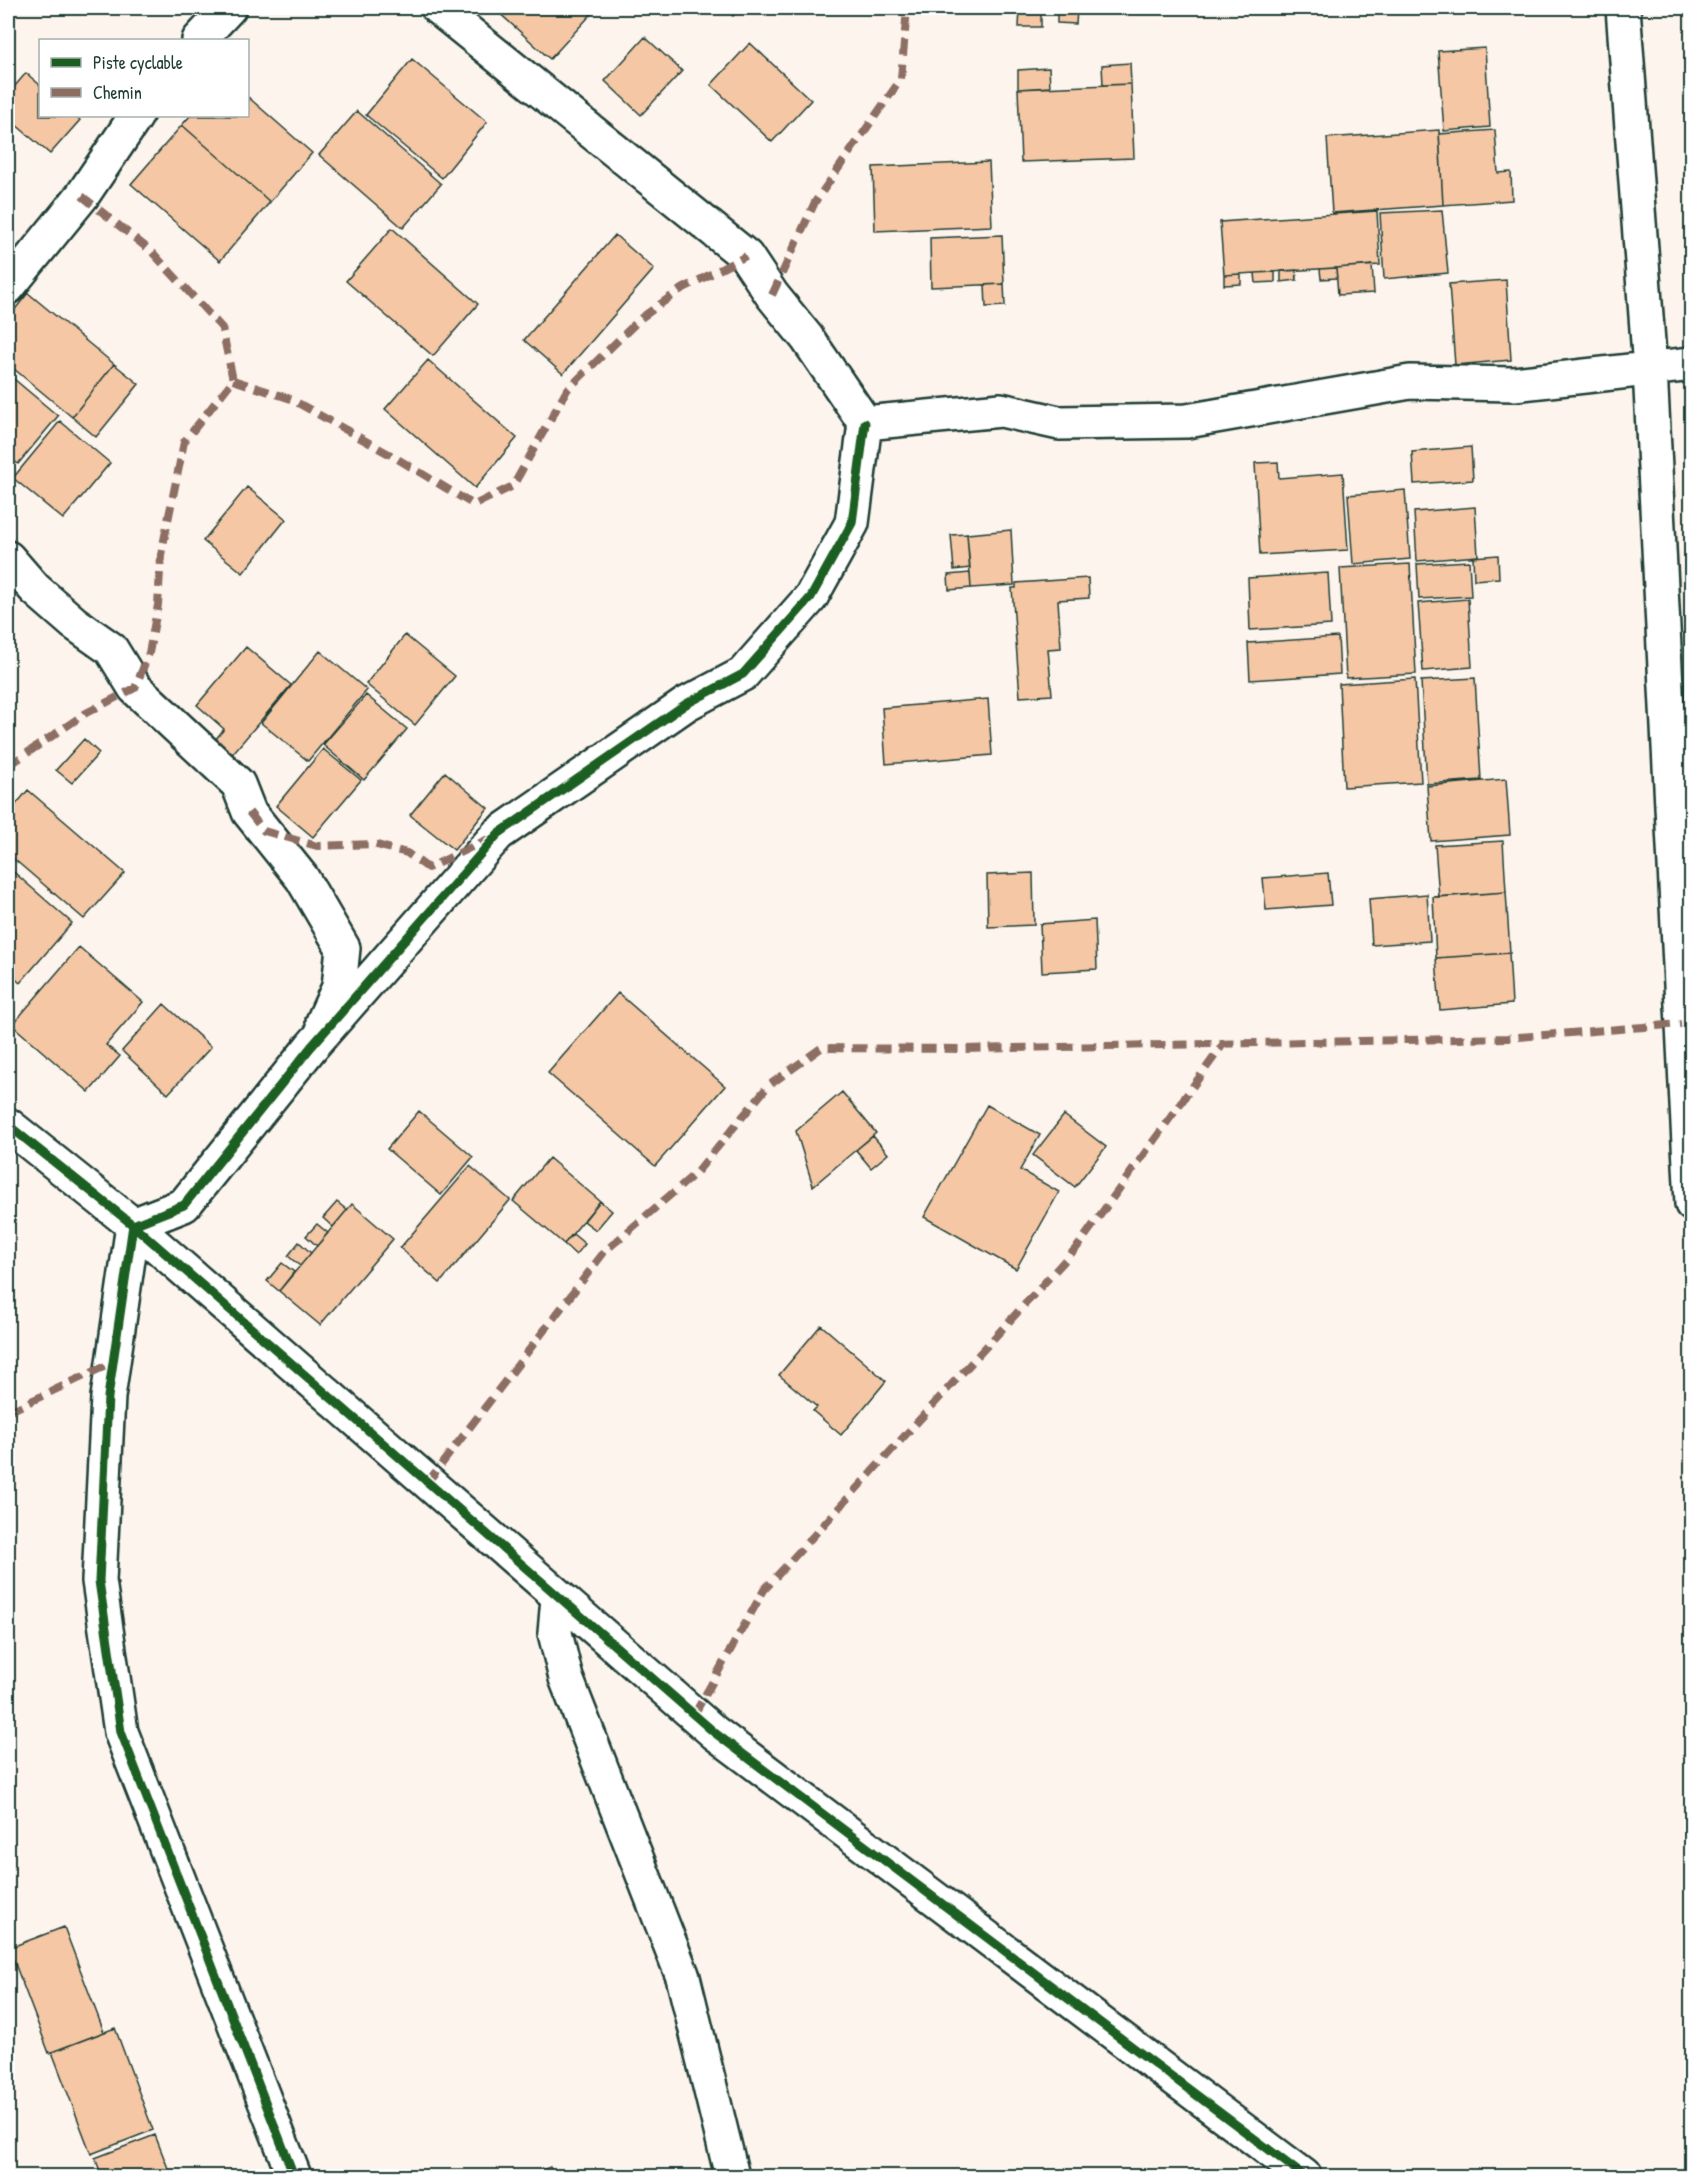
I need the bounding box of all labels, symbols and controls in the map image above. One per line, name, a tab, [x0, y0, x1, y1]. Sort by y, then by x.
legend	[39, 39, 249, 117]
text: Piste cyclable	[93, 50, 183, 75]
text: Chemin	[93, 80, 142, 105]

